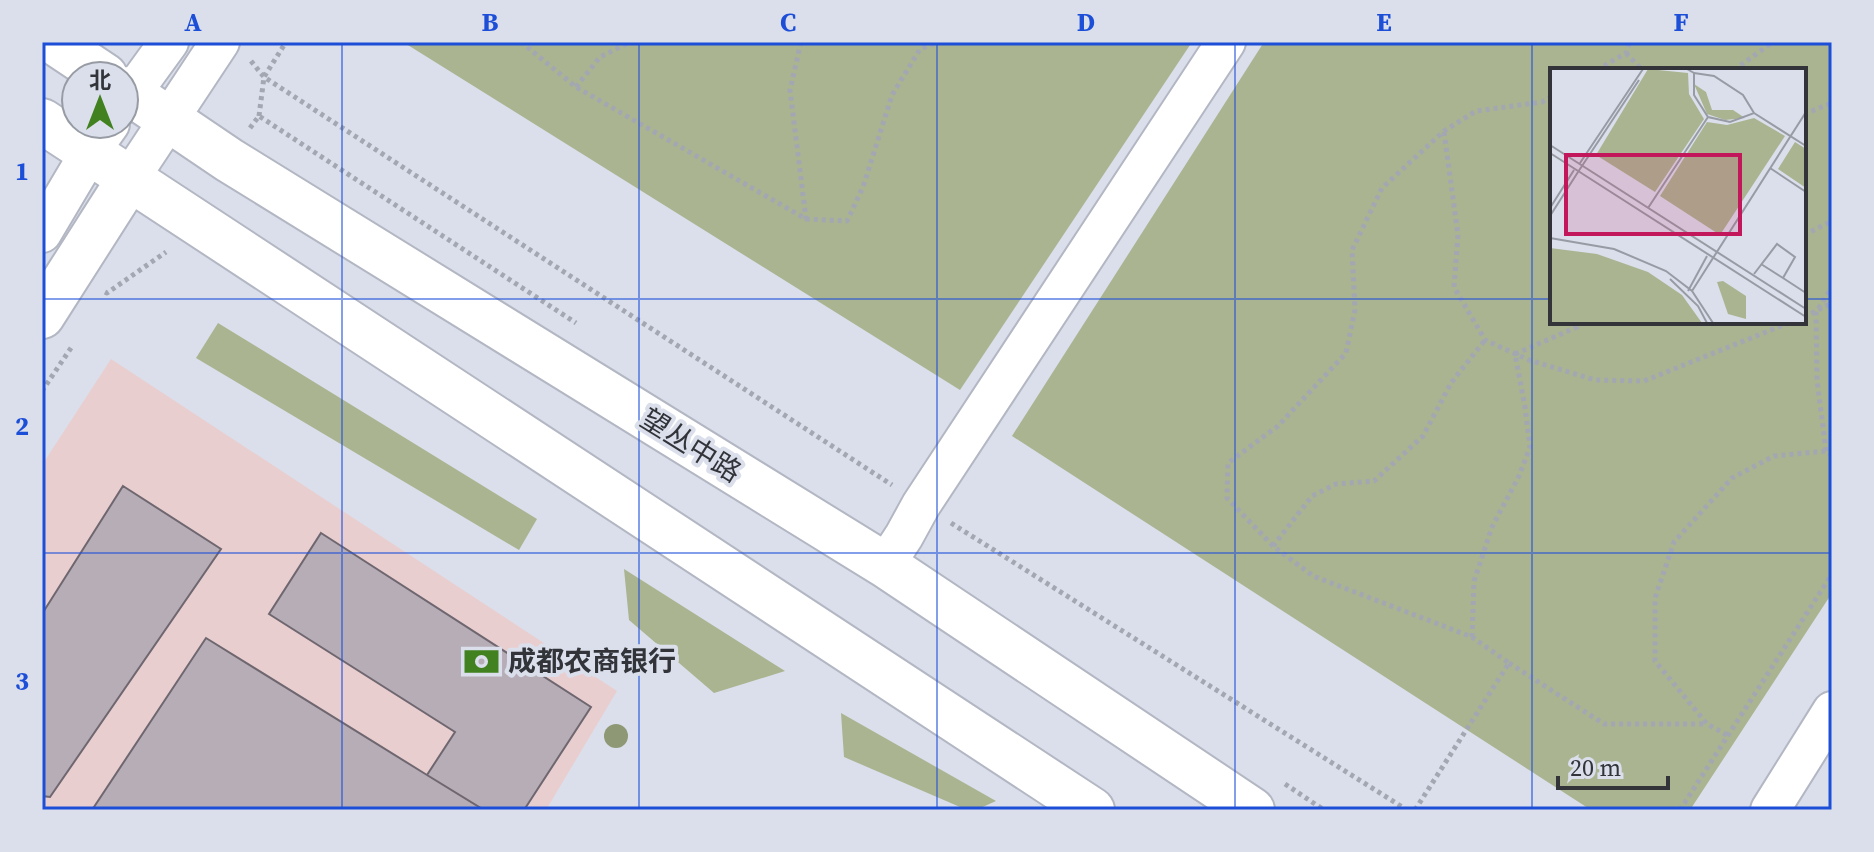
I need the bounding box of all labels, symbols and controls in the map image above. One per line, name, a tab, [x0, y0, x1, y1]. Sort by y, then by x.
text: A	[184, 4, 202, 40]
text: B	[482, 4, 499, 40]
text: C	[780, 4, 796, 40]
text: D	[1077, 4, 1095, 40]
text: E	[1376, 4, 1392, 40]
text: F	[1673, 4, 1689, 40]
north arrow	[60, 60, 140, 140]
text: 北	[89, 65, 111, 95]
inset map	[1550, 68, 1806, 324]
text: 1	[15, 153, 29, 189]
street label: 望丛中路	[633, 399, 749, 491]
text: 2	[15, 408, 29, 444]
bank icon: 成都农商银行	[463, 642, 501, 680]
place label: 成都农商银行	[508, 642, 676, 680]
text: 3	[15, 663, 29, 699]
scale bar	[1558, 740, 1668, 790]
text: 20 m	[1570, 751, 1621, 784]

